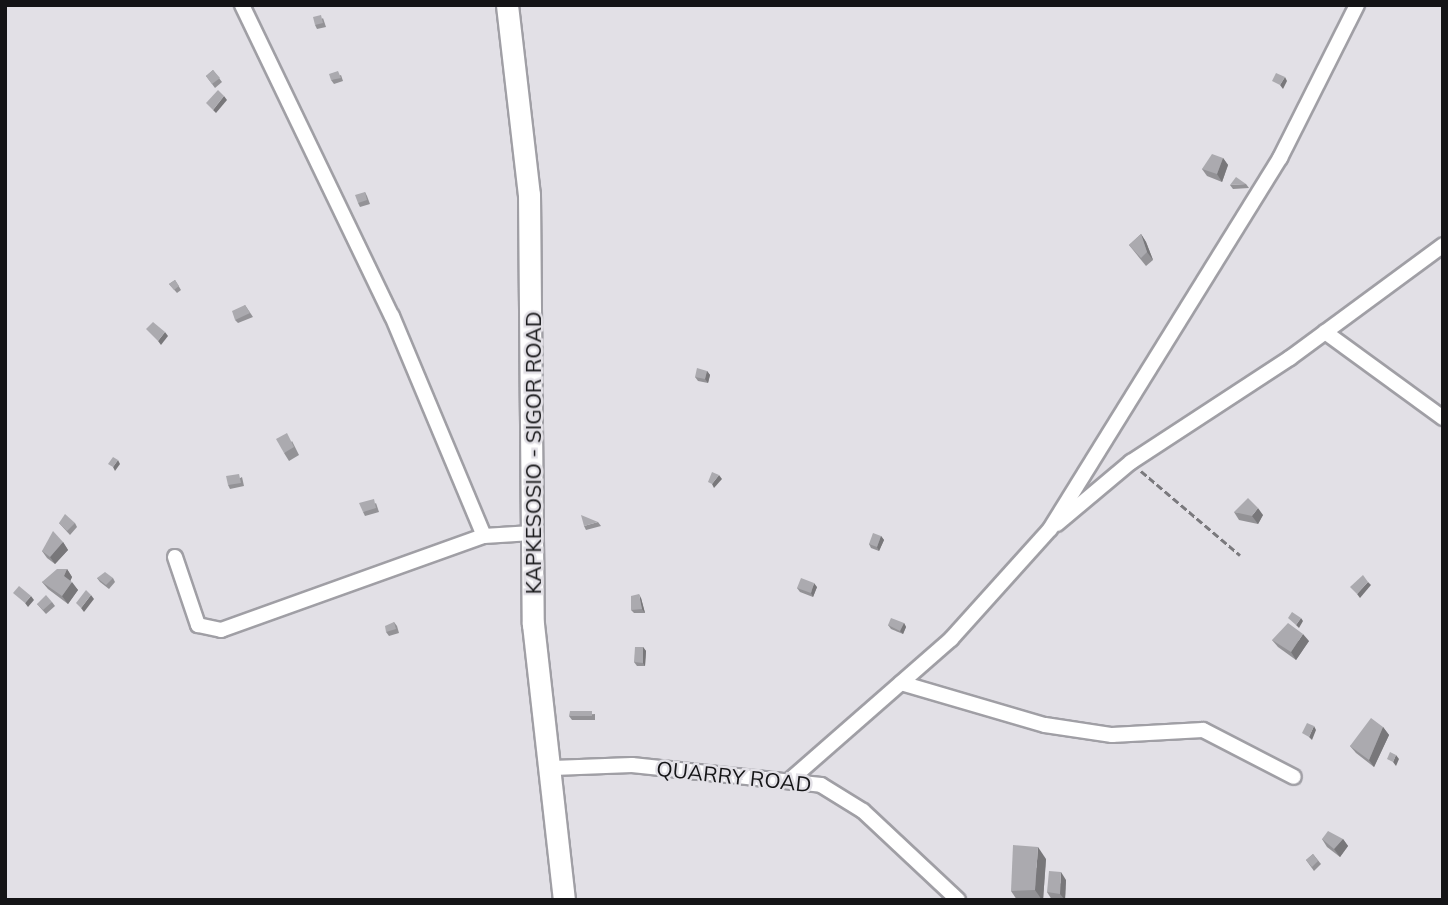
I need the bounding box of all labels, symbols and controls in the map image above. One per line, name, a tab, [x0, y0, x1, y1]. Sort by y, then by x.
street label: KAPKESOSIO - SIGOR ROAD	[520, 312, 546, 594]
street label: QUARRY ROAD	[655, 755, 813, 797]

